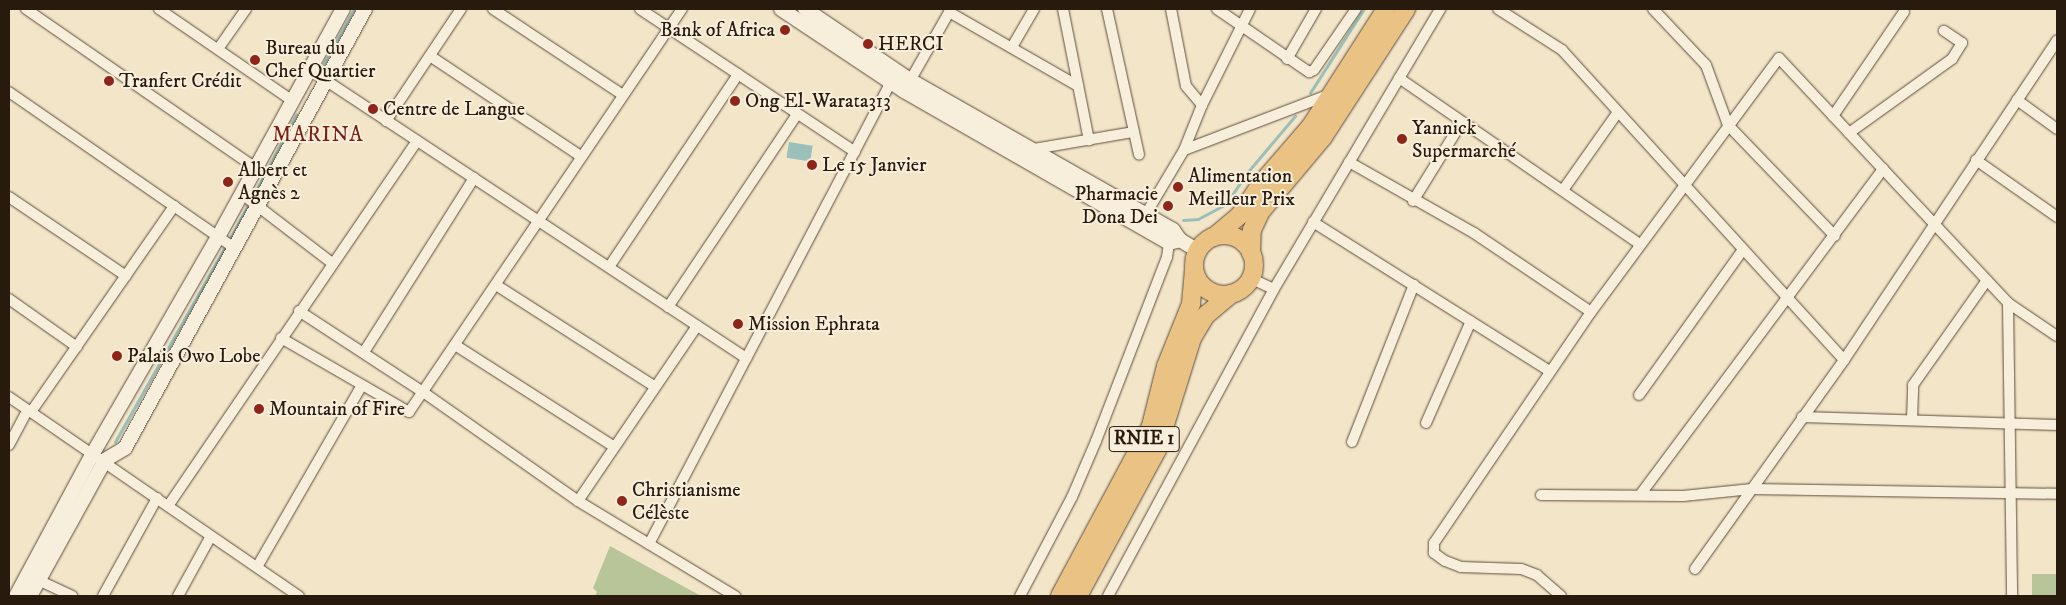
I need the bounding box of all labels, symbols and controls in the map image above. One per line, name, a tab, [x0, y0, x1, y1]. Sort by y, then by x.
place label: Bank of Africa	[660, 18, 775, 42]
marker: Bank of Africa	[779, 24, 791, 36]
place label: HERCI	[878, 32, 944, 56]
place label: Bureau du Chef Quartier	[265, 36, 375, 83]
marker: HERCI	[862, 38, 874, 50]
marker: Bureau du Chef Quartier	[249, 54, 261, 66]
place label: Tranfert Crédit	[119, 69, 242, 93]
marker: Tranfert Crédit	[103, 75, 115, 87]
place label: Ong El-Warata313	[745, 89, 891, 113]
marker: Ong El-Warata313	[729, 95, 741, 107]
place label: Centre de Langue	[383, 97, 525, 121]
marker: Centre de Langue	[367, 103, 379, 115]
place label: Yannick Supermarché	[1412, 116, 1516, 163]
district label: MARINA	[272, 122, 364, 148]
marker: Yannick Supermarché	[1396, 133, 1408, 145]
place label: Le 15 Janvier	[822, 153, 927, 177]
place label: Albert et Agnès 2	[238, 158, 307, 205]
marker: Le 15 Janvier	[806, 159, 818, 171]
place label: Alimentation Meilleur Prix	[1188, 164, 1295, 211]
marker: Albert et Agnès 2	[222, 176, 234, 188]
marker: Alimentation Meilleur Prix	[1172, 181, 1184, 193]
place label: Pharmacie Dona Dei	[1074, 183, 1158, 230]
marker: Pharmacie Dona Dei	[1162, 200, 1174, 212]
place label: Mission Ephrata	[748, 312, 880, 336]
marker: Mission Ephrata	[732, 318, 744, 330]
place label: Palais Owo Lobe	[127, 344, 260, 368]
marker: Palais Owo Lobe	[111, 350, 123, 362]
place label: Mountain of Fire	[269, 397, 405, 421]
marker: Mountain of Fire	[253, 403, 265, 415]
road number: RNIE 1	[1108, 422, 1180, 456]
place label: Christianisme Célèste	[632, 478, 741, 525]
marker: Christianisme Célèste	[616, 495, 628, 507]

